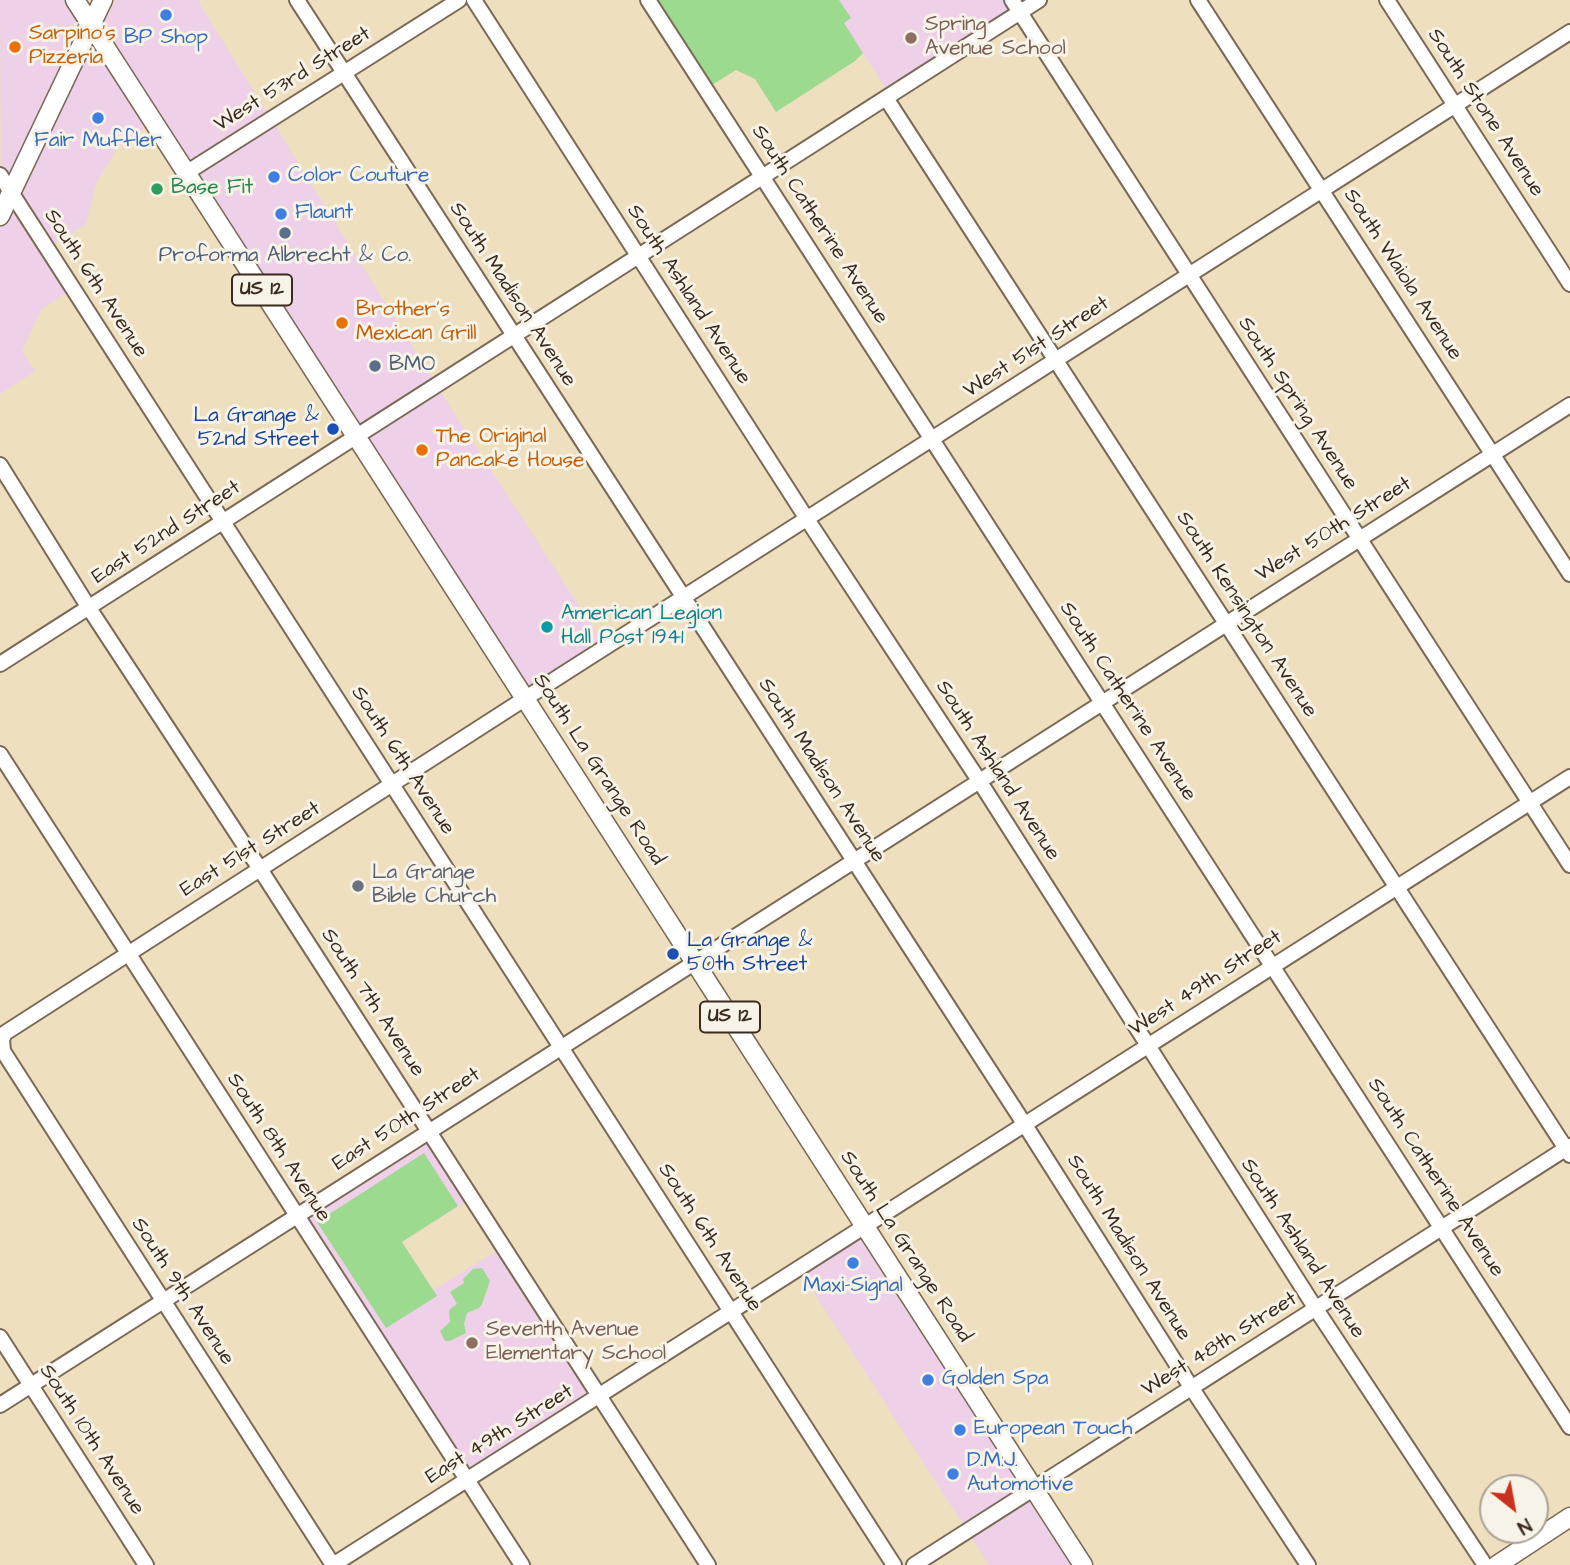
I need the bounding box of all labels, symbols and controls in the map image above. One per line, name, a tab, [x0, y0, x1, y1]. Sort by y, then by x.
marker: BP Shop	[158, 7, 174, 23]
place label: Spring Avenue School	[925, 13, 1066, 63]
place label: Sarpino's Pizzeria	[29, 22, 116, 72]
street label: West 53rd Street	[210, 22, 376, 138]
street label: South Stone Avenue	[1421, 24, 1549, 202]
place label: BP Shop	[124, 26, 208, 52]
marker: Spring Avenue School	[903, 30, 919, 46]
marker: Sarpino's Pizzeria	[7, 39, 23, 55]
marker: Fair Muffler	[90, 110, 106, 126]
street label: South Catherine Avenue	[745, 121, 893, 329]
place label: Fair Muffler	[34, 129, 162, 155]
place label: Color Couture	[288, 164, 429, 190]
marker: Color Couture	[266, 169, 282, 185]
place label: Base Fit	[171, 176, 253, 202]
marker: Base Fit	[149, 181, 165, 197]
street label: South Waiola Avenue	[1337, 185, 1467, 365]
street label: South Madison Avenue	[443, 198, 581, 392]
street label: South Ashland Avenue	[620, 200, 756, 390]
place label: Flaunt	[295, 201, 353, 227]
street label: South 6th Avenue	[38, 205, 152, 363]
marker: Flaunt	[273, 206, 289, 222]
marker: Proforma Albrecht & Co.	[277, 225, 293, 241]
place label: Proforma Albrecht & Co.	[159, 244, 411, 270]
road number: US 12	[232, 274, 292, 306]
street label: West 51st Street	[960, 292, 1114, 404]
place label: Brother's Mexican Grill	[356, 298, 477, 348]
street label: South Spring Avenue	[1232, 313, 1362, 495]
marker: Brother's Mexican Grill	[334, 315, 350, 331]
place label: BMO	[389, 353, 435, 379]
marker: BMO	[367, 358, 383, 374]
place label: La Grange & 52nd Street	[193, 404, 319, 454]
marker: La Grange & 52nd Street	[325, 421, 341, 437]
place label: The Original Pancake House	[436, 425, 584, 475]
marker: The Original Pancake House	[414, 442, 430, 458]
street label: West 50th Street	[1252, 472, 1416, 588]
street label: East 52nd Street	[88, 476, 246, 590]
street label: South Kensington Avenue	[1170, 507, 1322, 723]
street label: South Catherine Avenue	[1053, 598, 1201, 806]
place label: American Legion Hall Post 1941	[561, 602, 722, 652]
marker: American Legion Hall Post 1941	[539, 619, 555, 635]
street label: South La Grange Road	[527, 670, 669, 870]
street label: South Madison Avenue	[752, 674, 890, 868]
street label: South Ashland Avenue	[929, 676, 1065, 866]
street label: South 6th Avenue	[345, 682, 459, 840]
street label: East 51st Street	[176, 797, 326, 903]
place label: La Grange Bible Church	[372, 861, 496, 911]
marker: La Grange Bible Church	[350, 878, 366, 894]
street label: South 7th Avenue	[315, 924, 429, 1082]
street label: West 49th Street	[1125, 925, 1287, 1043]
place label: La Grange & 50th Street	[687, 929, 813, 979]
marker: La Grange & 50th Street	[665, 946, 681, 962]
road number: US 12	[700, 1001, 760, 1032]
street label: East 50th Street	[329, 1063, 485, 1177]
street label: South 8th Avenue	[220, 1069, 336, 1227]
street label: South Catherine Avenue	[1361, 1074, 1509, 1282]
street label: South La Grange Road	[834, 1147, 976, 1347]
street label: South Madison Avenue	[1060, 1150, 1196, 1346]
street label: South Ashland Avenue	[1234, 1154, 1370, 1344]
street label: South 6th Avenue	[652, 1159, 766, 1317]
street label: South 9th Avenue	[125, 1214, 239, 1370]
marker: Maxi-Signal	[845, 1255, 861, 1271]
place label: Maxi-Signal	[803, 1274, 903, 1300]
street label: West 48th Street	[1138, 1287, 1302, 1403]
place label: Seventh Avenue Elementary School	[486, 1318, 666, 1368]
marker: Seventh Avenue Elementary School	[464, 1335, 480, 1351]
street label: South 10th Avenue	[33, 1360, 149, 1520]
place label: Golden Spa	[942, 1367, 1049, 1393]
marker: Golden Spa	[920, 1372, 936, 1388]
street label: East 49th Street	[422, 1380, 578, 1490]
place label: European Touch	[974, 1417, 1132, 1443]
marker: European Touch	[952, 1422, 968, 1438]
place label: D.M.J. Automotive	[967, 1449, 1073, 1499]
marker: D.M.J. Automotive	[945, 1466, 961, 1482]
north arrow	[1479, 1474, 1549, 1544]
text: N	[1512, 1511, 1536, 1540]

